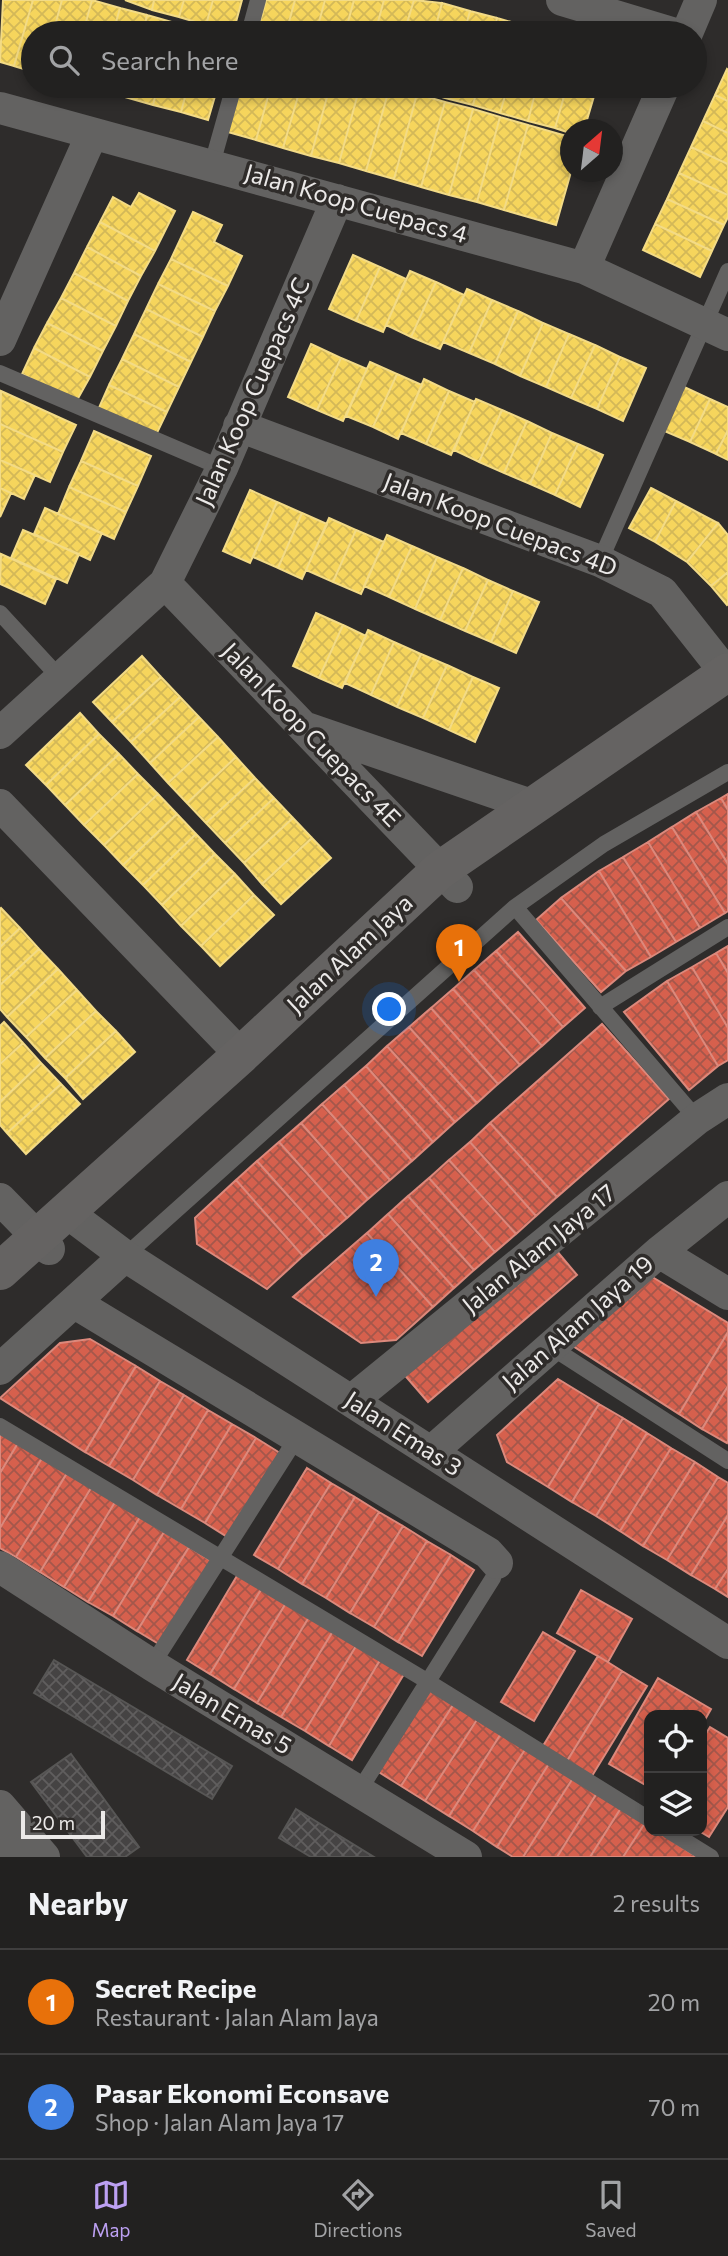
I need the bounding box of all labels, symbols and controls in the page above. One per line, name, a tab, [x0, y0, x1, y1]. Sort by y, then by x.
search box	[21, 21, 707, 98]
icon: search	[45, 41, 83, 79]
text: Search here	[101, 44, 239, 75]
north arrow	[560, 119, 623, 182]
street label: Jalan Koop Cuepacs 4	[242, 157, 471, 248]
street label: Jalan Koop Cuepacs 4C	[188, 273, 315, 510]
street label: Jalan Koop Cuepacs 4D	[380, 466, 621, 582]
street label: Jalan Koop Cuepacs 4E	[217, 636, 407, 832]
street label: Jalan Alam Jaya	[280, 887, 418, 1019]
pin: 1	[436, 924, 482, 982]
your location	[372, 992, 406, 1026]
street label: Jalan Alam Jaya 17	[456, 1177, 621, 1319]
pin: 2	[353, 1239, 399, 1297]
street label: Jalan Alam Jaya 19	[496, 1248, 658, 1395]
street label: Jalan Emas 3	[340, 1384, 468, 1481]
street label: Jalan Emas 5	[168, 1666, 297, 1760]
map controls	[644, 1710, 707, 1836]
button: locate	[644, 1710, 707, 1773]
button: layers	[644, 1773, 707, 1836]
scale bar	[21, 1808, 105, 1840]
text: 20 m	[32, 1811, 75, 1834]
text: Nearby	[28, 1884, 128, 1921]
text: 2 results	[613, 1889, 700, 1917]
text: Secret Recipe	[95, 1972, 256, 2003]
text: 1	[46, 1988, 56, 2016]
text: 20 m	[648, 1988, 700, 2016]
text: Restaurant · Jalan Alam Jaya	[95, 2003, 379, 2031]
text: Pasar Ekonomi Econsave	[95, 2077, 389, 2108]
text: 2	[44, 2093, 58, 2121]
text: 70 m	[648, 2093, 700, 2121]
text: Shop · Jalan Alam Jaya 17	[95, 2108, 344, 2136]
tab: Map	[91, 2176, 131, 2241]
tab: Directions	[313, 2176, 403, 2241]
tab: Saved	[585, 2176, 637, 2241]

